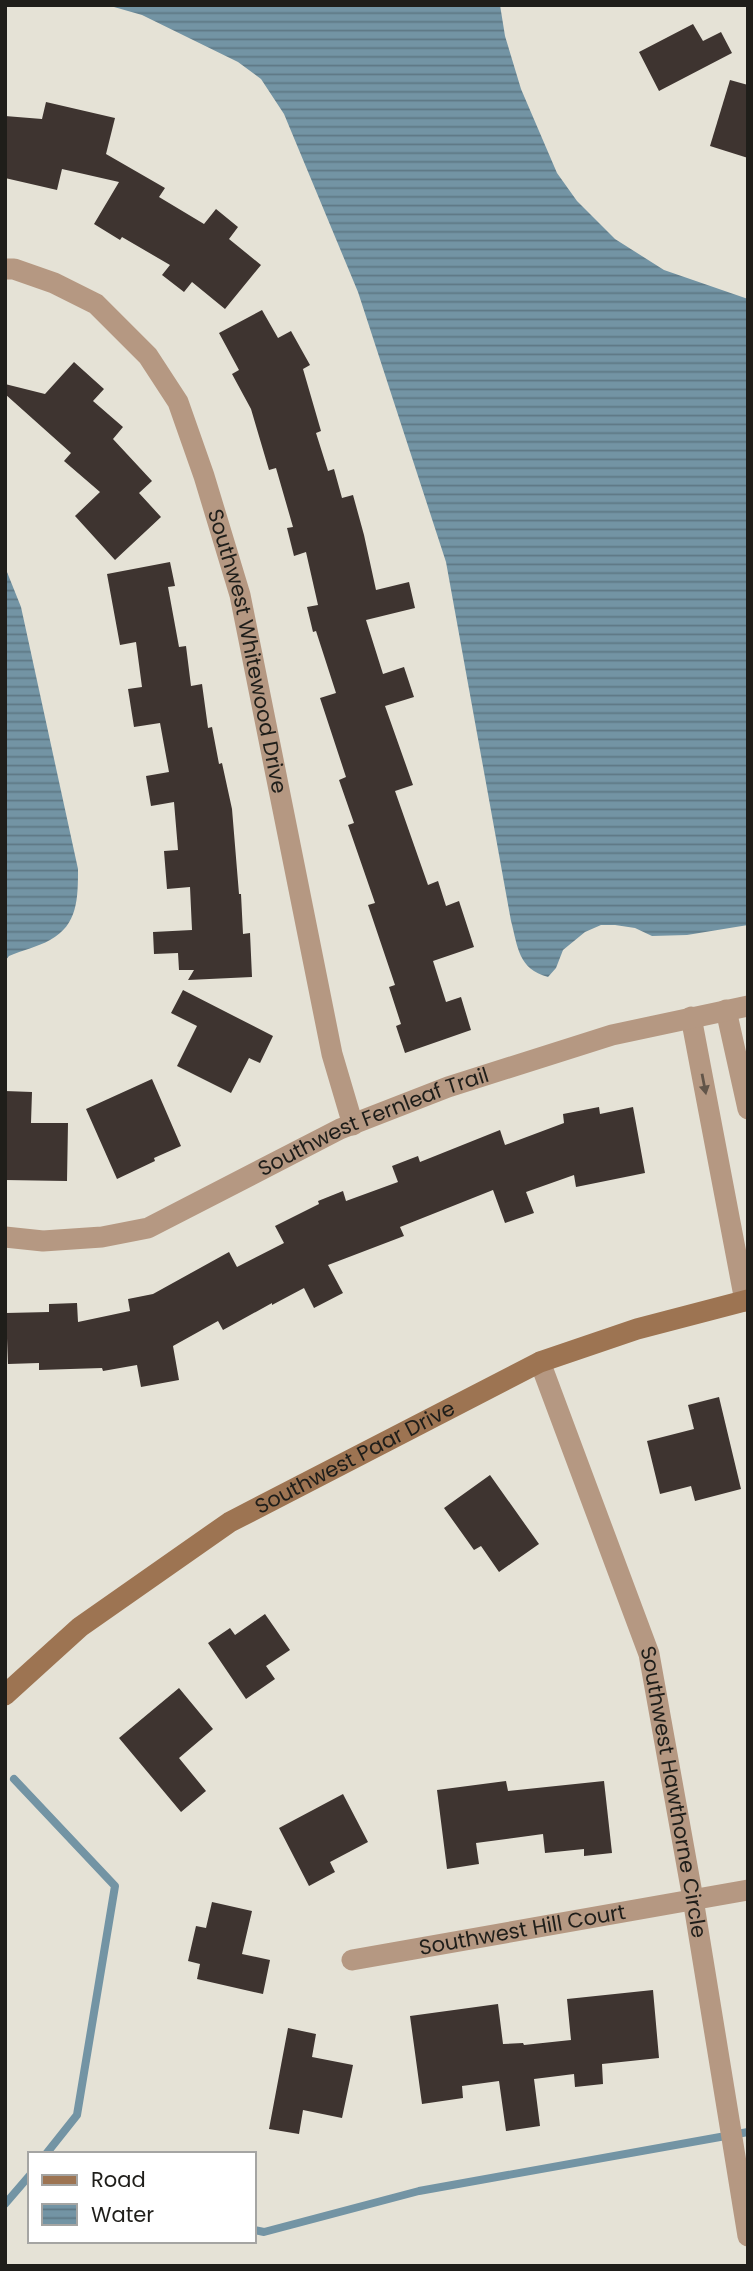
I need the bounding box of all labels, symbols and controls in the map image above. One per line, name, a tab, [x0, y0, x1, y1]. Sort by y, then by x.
street label: Southwest Whitewood Drive	[201, 505, 294, 796]
street label: Southwest Fernleaf Trail	[253, 1060, 492, 1183]
one-way arrow	[698, 1073, 709, 1095]
street label: Southwest Paar Drive	[250, 1393, 460, 1521]
street label: Southwest Hawthorne Circle	[633, 1642, 714, 1940]
street label: Southwest Hill Court	[417, 1897, 628, 1962]
legend	[28, 2152, 256, 2243]
text: Road	[91, 2165, 146, 2194]
text: Water	[91, 2200, 154, 2229]

